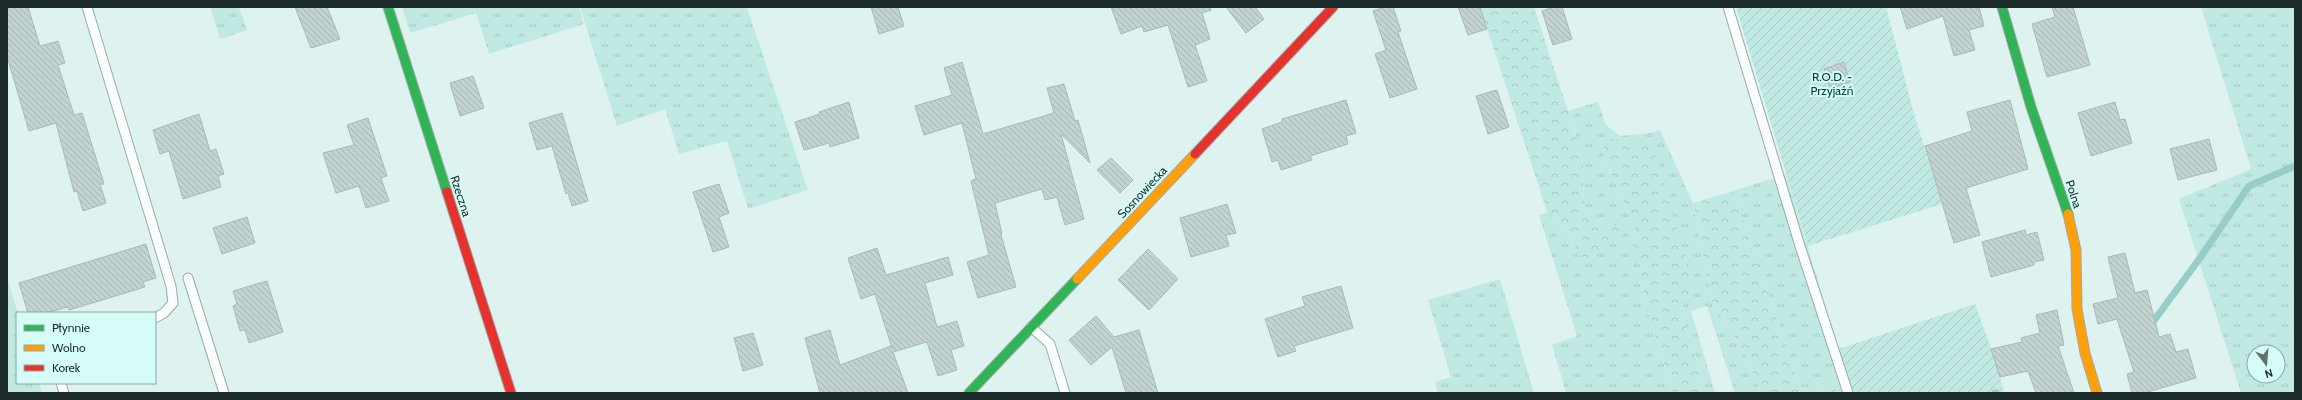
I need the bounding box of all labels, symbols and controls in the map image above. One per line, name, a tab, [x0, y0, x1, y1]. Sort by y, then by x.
park label: R.O.D. - Przyjaźń	[1811, 69, 1854, 98]
street label: Sosnowiecka	[1114, 163, 1170, 221]
street label: Rzeczna	[447, 173, 475, 219]
street label: Polna	[2062, 178, 2086, 210]
legend	[16, 312, 156, 384]
text: Płynnie	[52, 320, 90, 335]
text: Wolno	[52, 340, 86, 355]
north arrow	[2246, 344, 2286, 384]
text: Korek	[52, 360, 81, 375]
text: N	[2263, 366, 2274, 381]

